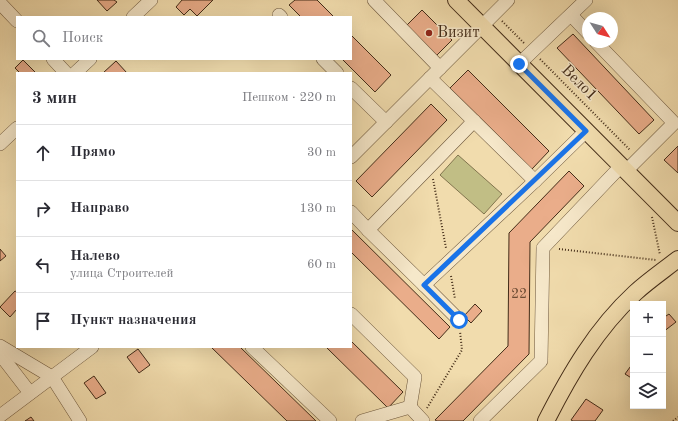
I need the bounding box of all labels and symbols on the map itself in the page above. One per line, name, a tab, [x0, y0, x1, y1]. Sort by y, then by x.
north arrow	[582, 12, 618, 48]
place label: Визит	[437, 25, 480, 41]
marker: Визит	[424, 28, 434, 38]
route end	[510, 55, 528, 73]
street label: Вело1	[558, 62, 600, 104]
house number: 22	[511, 287, 527, 301]
route start	[450, 311, 468, 329]

